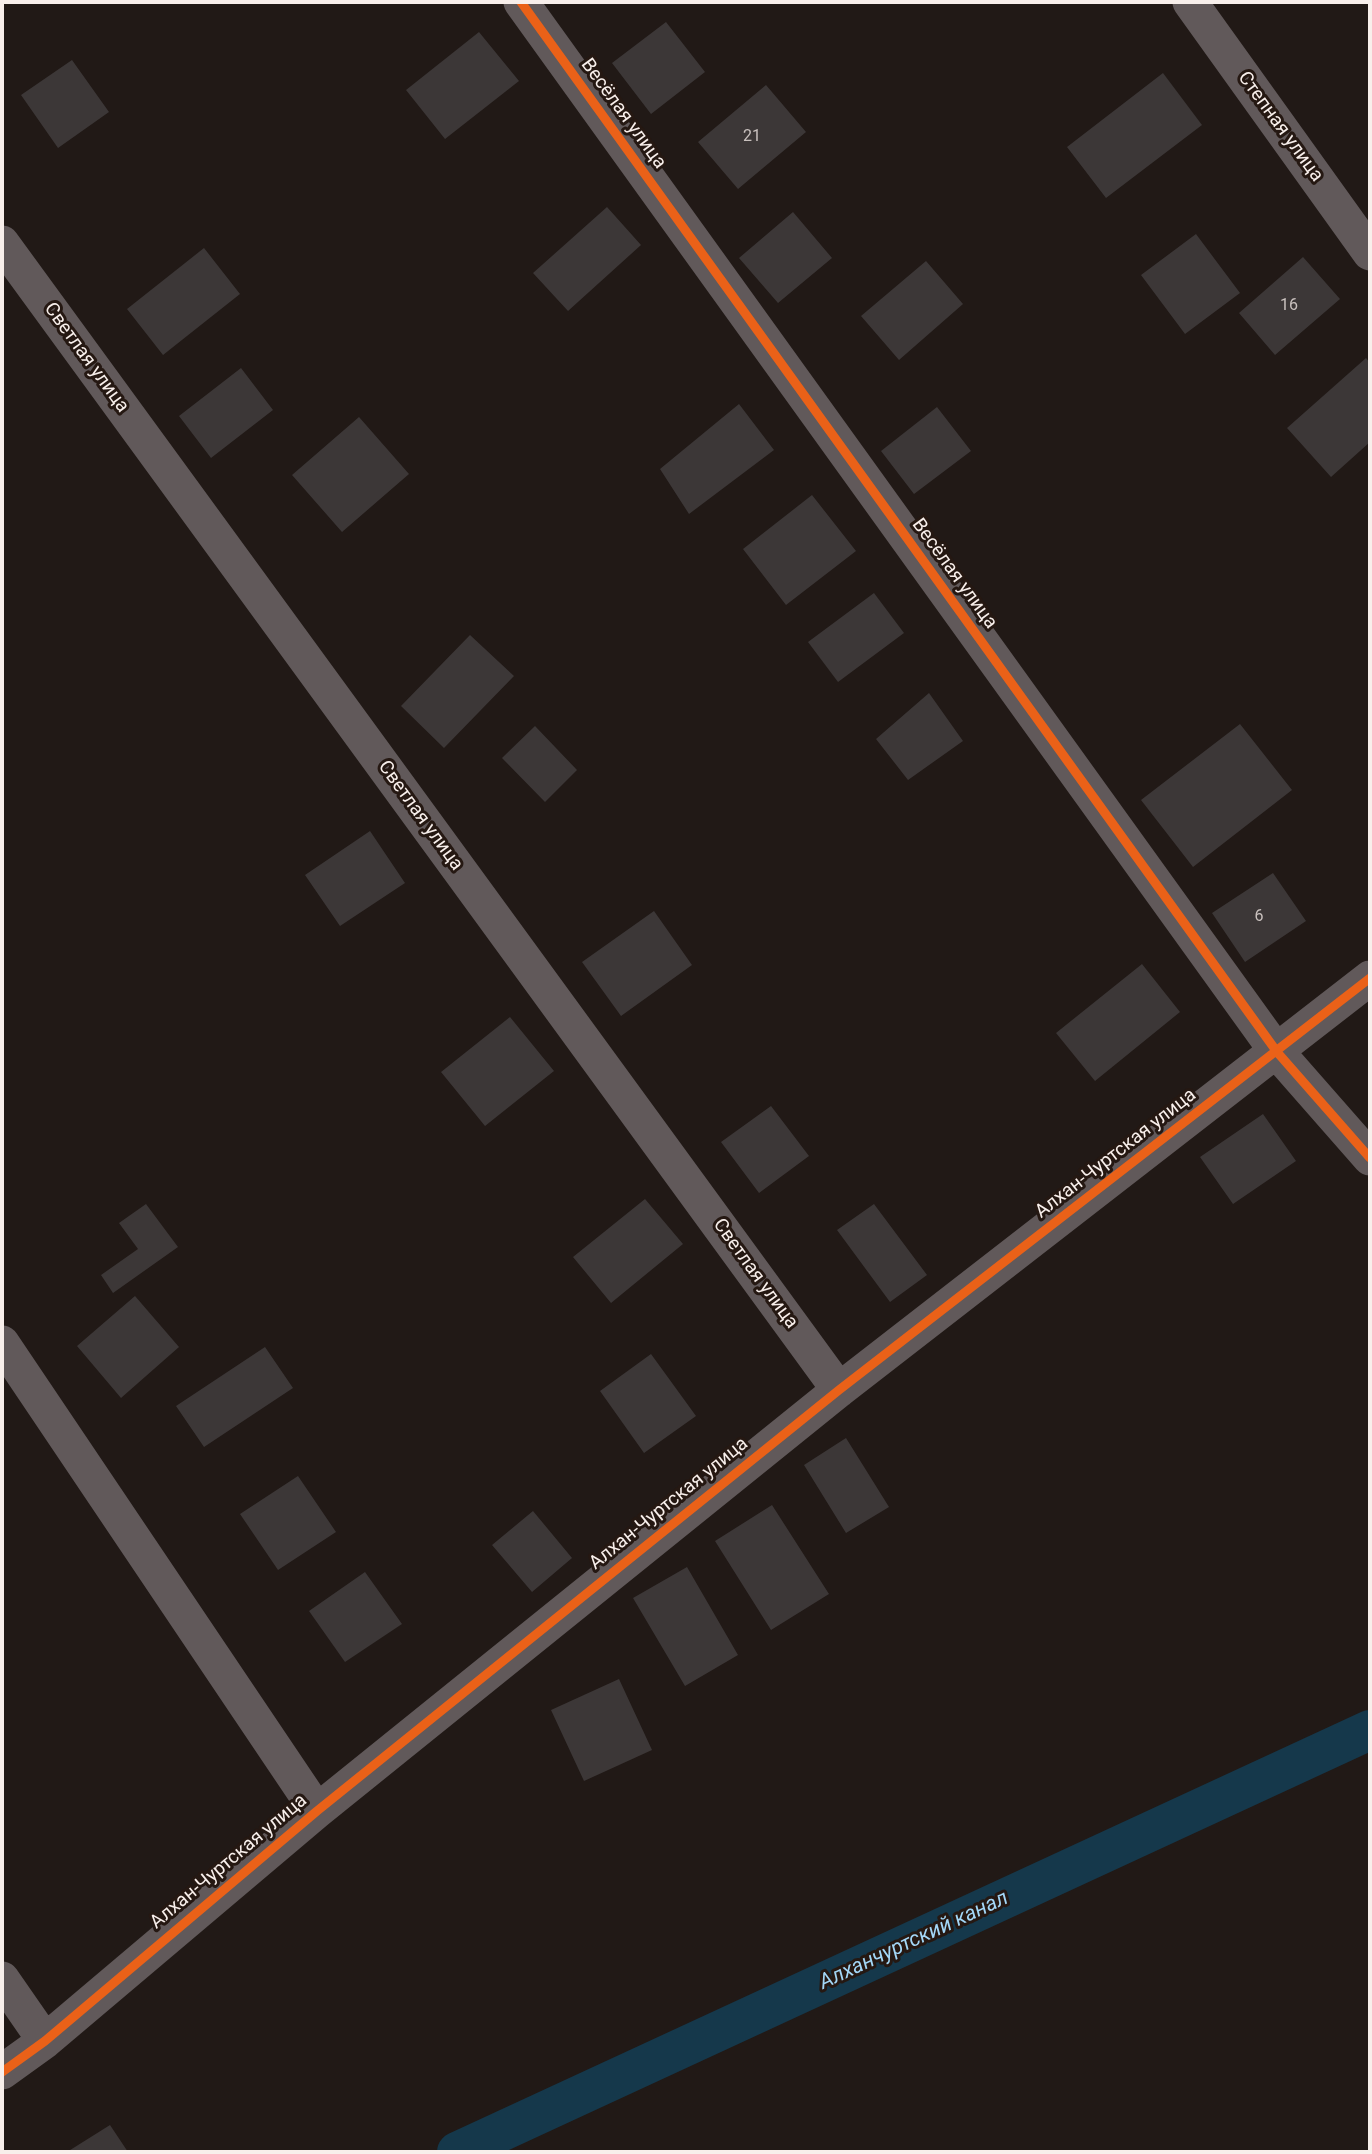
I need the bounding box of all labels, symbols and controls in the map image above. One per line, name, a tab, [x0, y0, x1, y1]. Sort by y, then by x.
street label: Весёлая улица	[575, 54, 671, 174]
street label: Степная улица	[1232, 68, 1328, 186]
house number: 21	[743, 127, 761, 147]
house number: 16	[1280, 296, 1298, 316]
street label: Светлая улица	[39, 299, 133, 417]
street label: Весёлая улица	[906, 514, 1002, 634]
street label: Светлая улица	[373, 757, 467, 875]
house number: 6	[1255, 907, 1263, 927]
street label: Алхан-Чуртская улица	[1031, 1084, 1201, 1224]
street label: Светлая улица	[708, 1215, 802, 1333]
street label: Алхан-Чуртская улица	[585, 1433, 753, 1575]
street label: Алхан-Чуртская улица	[146, 1790, 312, 1934]
water label: Алханчуртский канал	[816, 1886, 1012, 1996]

